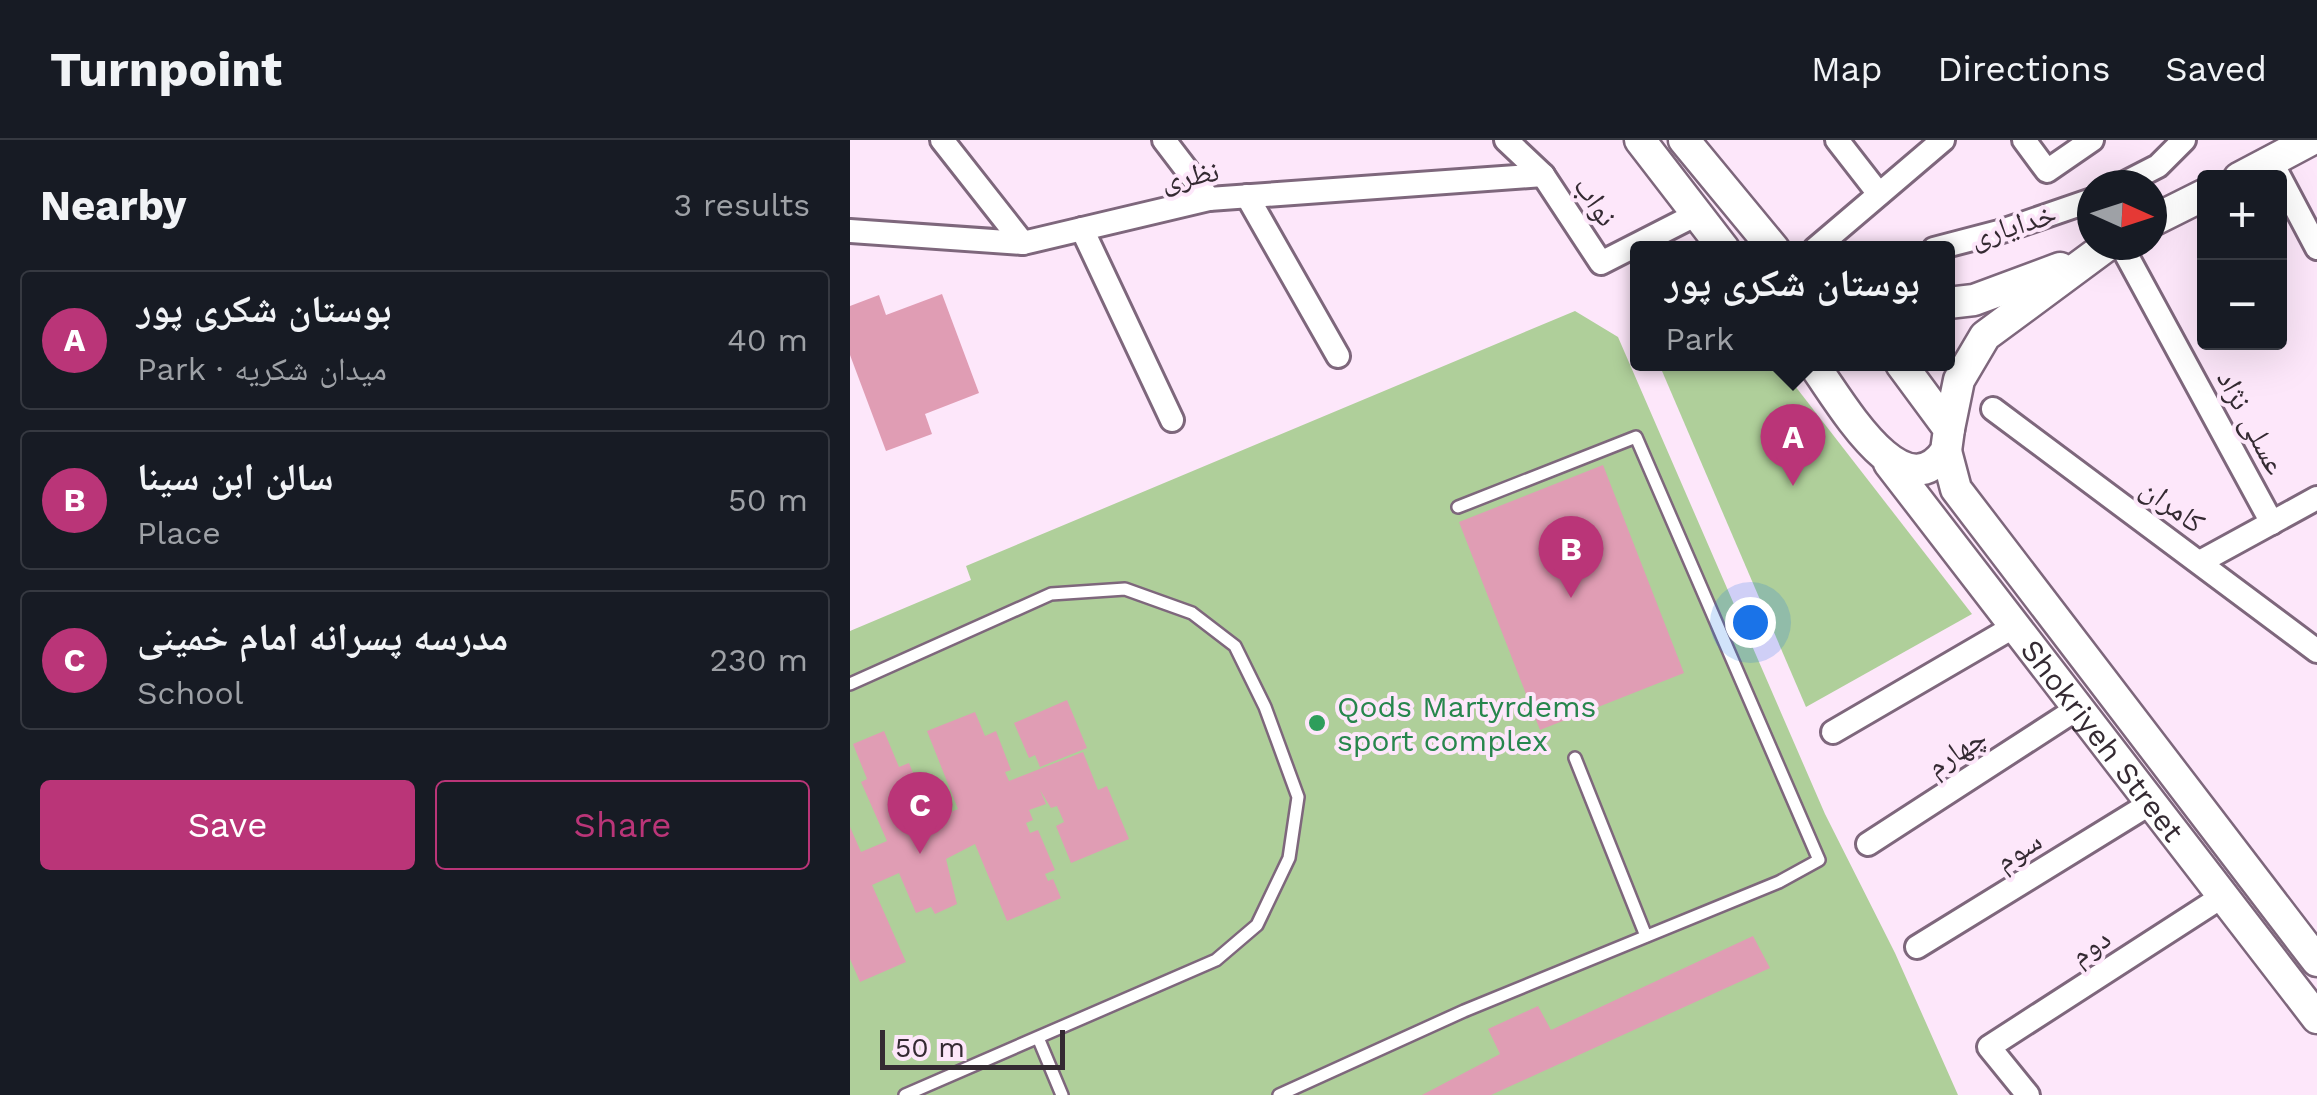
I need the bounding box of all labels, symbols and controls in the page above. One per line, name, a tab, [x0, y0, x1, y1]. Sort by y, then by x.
text: Turnpoint	[50, 41, 282, 98]
text: Map	[1811, 48, 1882, 90]
text: Directions	[1937, 48, 2110, 90]
text: Saved	[2165, 48, 2267, 90]
street label: نظری	[1159, 153, 1222, 198]
street label: نواب	[1567, 169, 1625, 233]
north arrow	[2077, 170, 2167, 260]
map controls	[2197, 170, 2287, 350]
button: +	[2197, 170, 2287, 260]
text: Nearby	[40, 181, 187, 230]
text: 3 results	[673, 186, 810, 224]
street label: خدایاری	[1966, 195, 2061, 256]
popup	[1630, 241, 1955, 371]
button: −	[2197, 260, 2287, 350]
text: بوستان شکری پور	[1665, 261, 1920, 305]
text: بوستان شکری پور	[137, 287, 391, 331]
text: Park	[1665, 320, 1734, 358]
text: A	[64, 321, 85, 359]
text: 40 m	[727, 321, 808, 359]
text: Park · میدان شکریه	[137, 350, 387, 388]
street label: عسلی نژاد	[2209, 364, 2294, 481]
pin: A	[1760, 404, 1826, 486]
text: سالن ابن سینا	[137, 455, 334, 499]
street label: کامران	[2134, 470, 2212, 541]
text: B	[64, 481, 85, 519]
text: 50 m	[728, 481, 808, 519]
text: Place	[137, 514, 221, 552]
pin: B	[1538, 516, 1604, 598]
your location	[1725, 597, 1776, 648]
text: مدرسه پسرانه امام خمینی	[137, 615, 508, 659]
street label: Shokriyeh Street	[2014, 632, 2192, 848]
text: C	[64, 641, 85, 679]
text: 230 m	[709, 641, 808, 679]
text: School	[137, 674, 243, 712]
place label: Qods Martyrdems sport complex	[1337, 689, 1596, 758]
marker: Qods Martyrdems sport complex	[1306, 712, 1328, 734]
street label: چهارم	[1919, 719, 1994, 785]
pin: C	[888, 772, 952, 854]
button: Save	[40, 780, 415, 870]
button: Share	[435, 780, 810, 870]
street label: سوم	[1988, 822, 2049, 879]
street label: دوم	[2063, 920, 2118, 974]
scale bar	[880, 1025, 1065, 1070]
text: 50 m	[895, 1031, 965, 1064]

